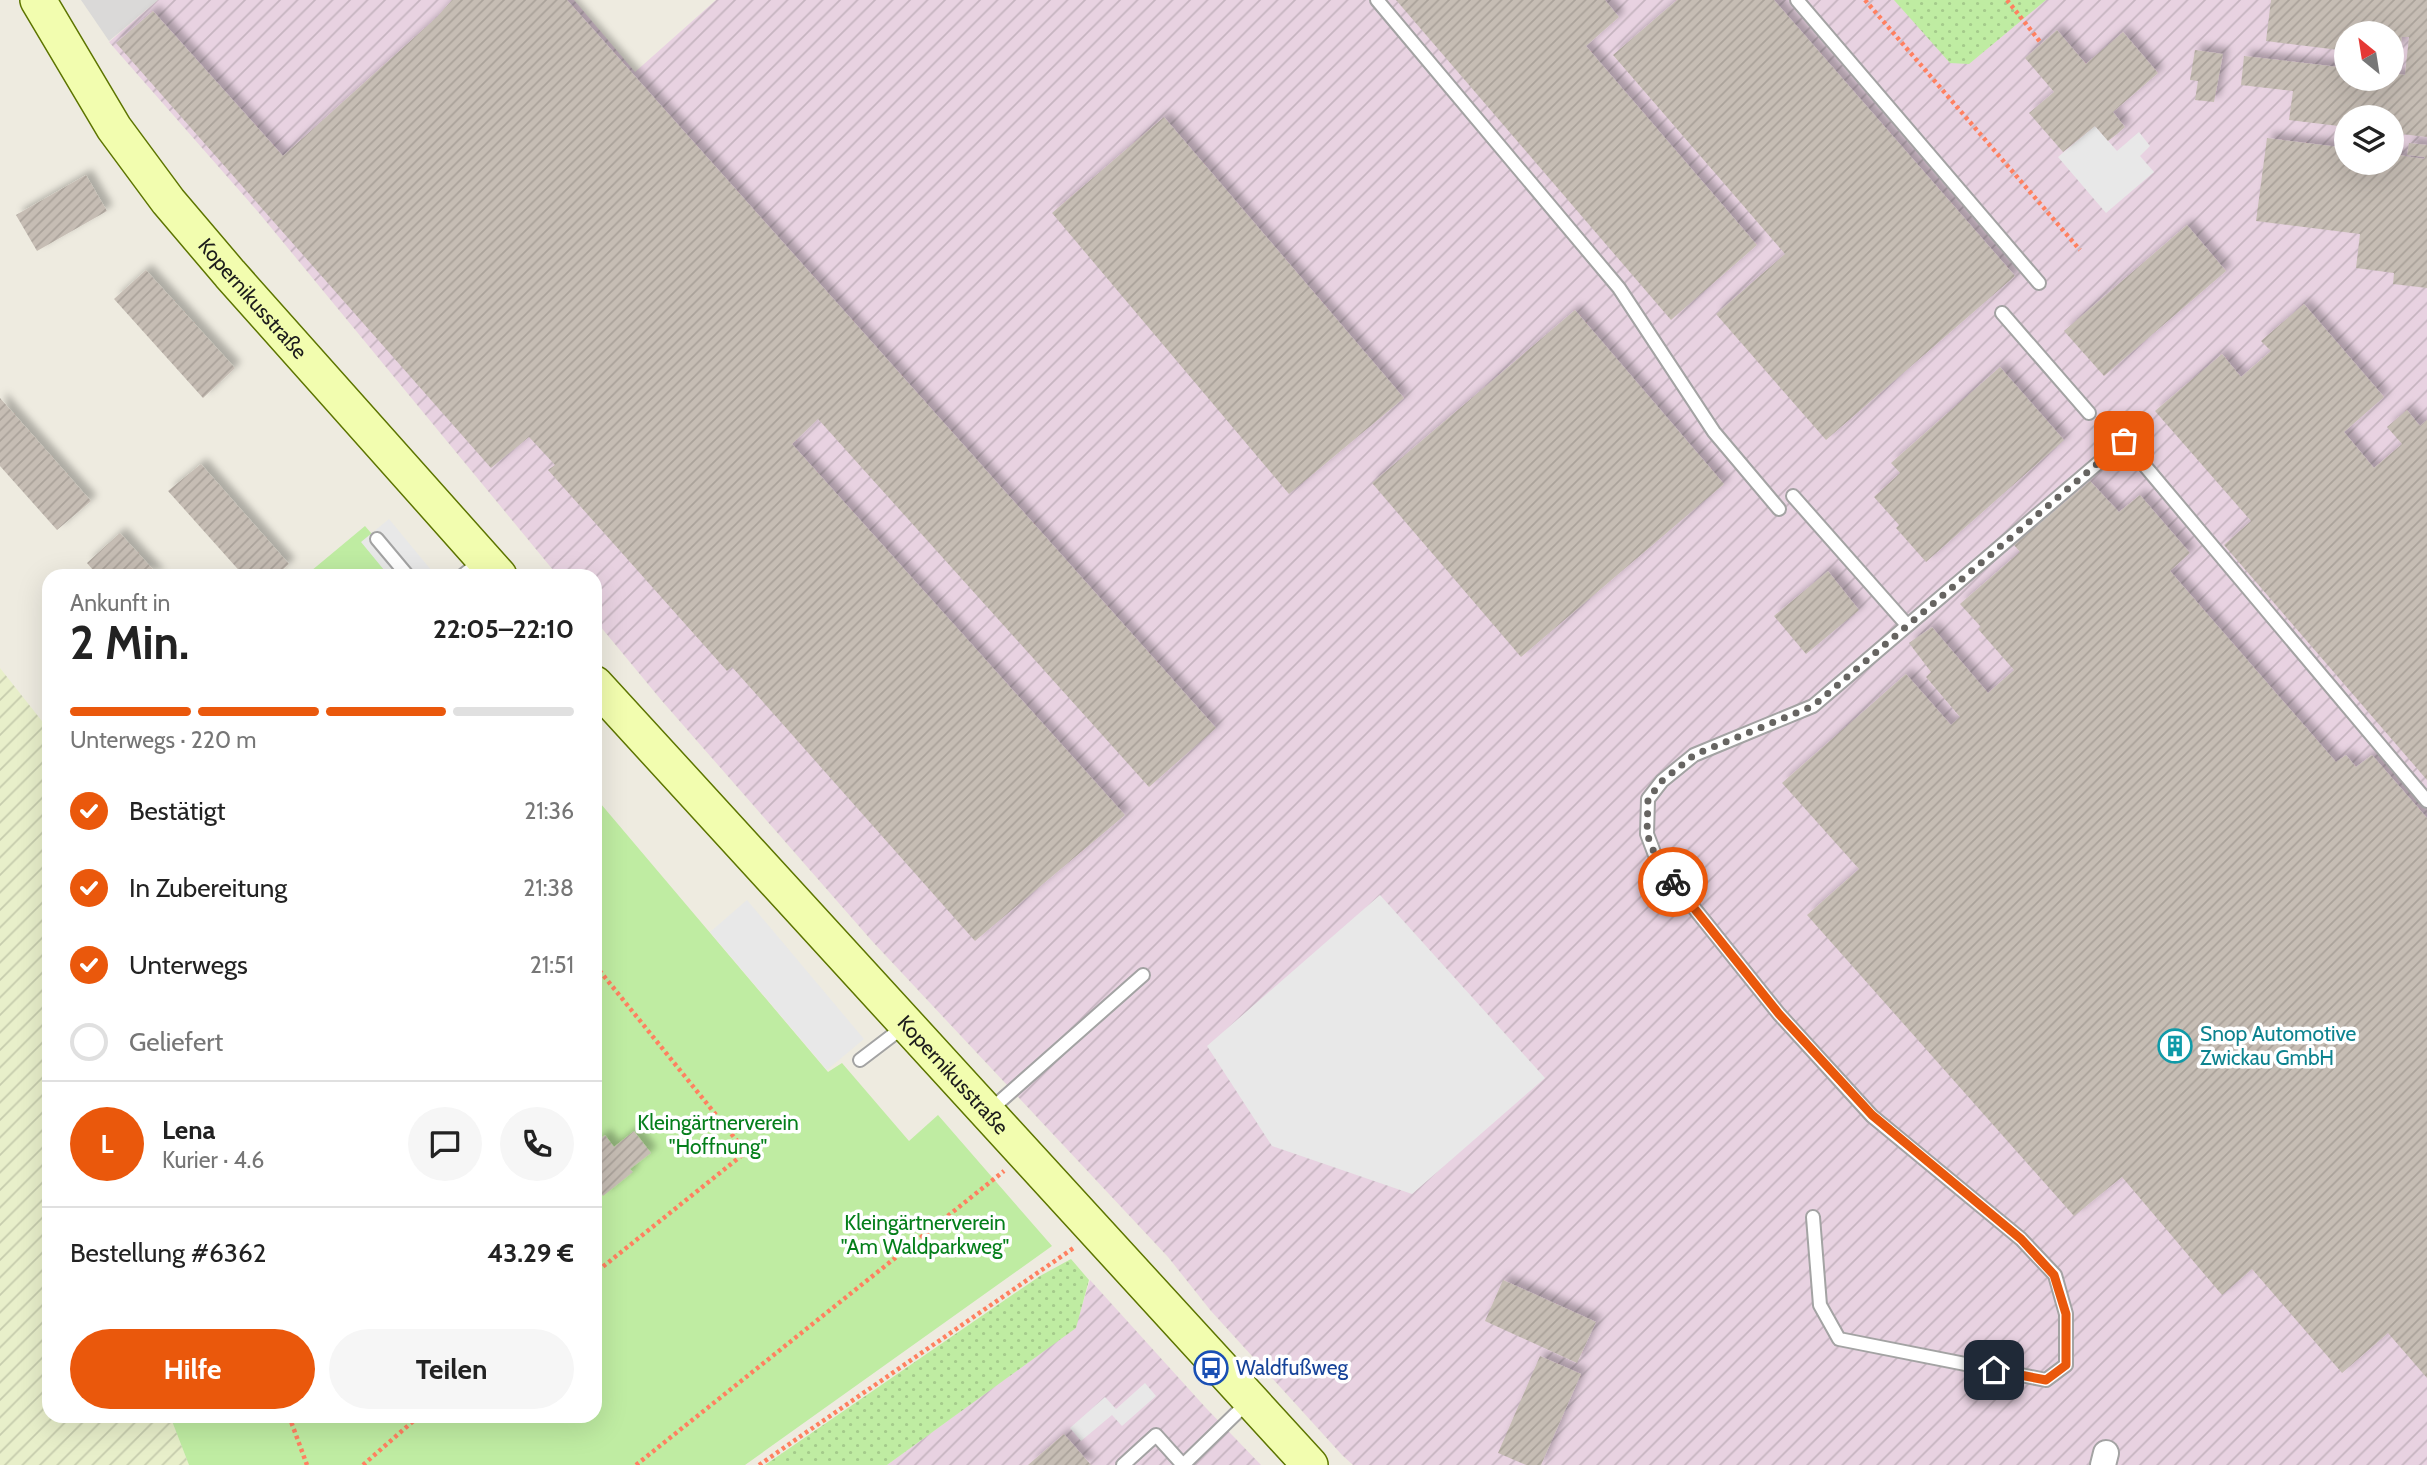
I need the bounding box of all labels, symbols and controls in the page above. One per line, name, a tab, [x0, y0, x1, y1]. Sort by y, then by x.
north arrow	[2334, 21, 2404, 91]
map controls	[2334, 21, 2404, 175]
button: layers	[2334, 105, 2404, 175]
street label: Kopernikusstraße	[193, 233, 313, 364]
pin	[2094, 411, 2154, 471]
icon: bag	[2105, 422, 2143, 460]
text: Ankunft in	[70, 589, 170, 617]
text: 22:05–22:10	[433, 613, 574, 645]
text: 2 Min.	[70, 615, 189, 671]
text: Unterwegs · 220 m	[70, 726, 256, 754]
icon: check	[70, 792, 108, 830]
text: Bestätigt	[129, 795, 226, 827]
text: 21:36	[524, 797, 574, 825]
courier	[1638, 847, 1708, 917]
icon: bike	[1654, 863, 1692, 901]
icon: check	[70, 869, 108, 907]
text: In Zubereitung	[129, 872, 287, 904]
text: 21:38	[523, 874, 574, 902]
icon: check	[70, 946, 108, 984]
text: Unterwegs	[129, 949, 248, 981]
text: 21:51	[530, 951, 574, 979]
street label: Kopernikusstraße	[893, 1010, 1014, 1139]
place label: Snop Automotive Zwickau GmbH	[2200, 1021, 2357, 1070]
text: Geliefert	[129, 1026, 223, 1058]
building icon: Snop Automotive Zwickau GmbH	[2156, 1027, 2194, 1065]
button: chat	[408, 1107, 482, 1181]
button: phone	[500, 1107, 574, 1181]
park label: Kleingärtnerverein "Hoffnung"	[637, 1110, 799, 1159]
text: Lena	[162, 1114, 216, 1146]
text: L	[100, 1128, 114, 1160]
text: Kurier · 4.6	[162, 1146, 264, 1174]
park label: Kleingärtnerverein "Am Waldparkweg"	[841, 1210, 1009, 1259]
text: Bestellung #6362	[70, 1237, 266, 1269]
text: 43.29 €	[487, 1237, 574, 1269]
button: Hilfe	[70, 1329, 315, 1409]
button: Teilen	[329, 1329, 574, 1409]
pin	[1964, 1340, 2024, 1400]
bus stop icon: Waldfußweg	[1192, 1349, 1230, 1387]
icon: home	[1975, 1351, 2013, 1389]
place label: Waldfußweg	[1236, 1355, 1348, 1380]

